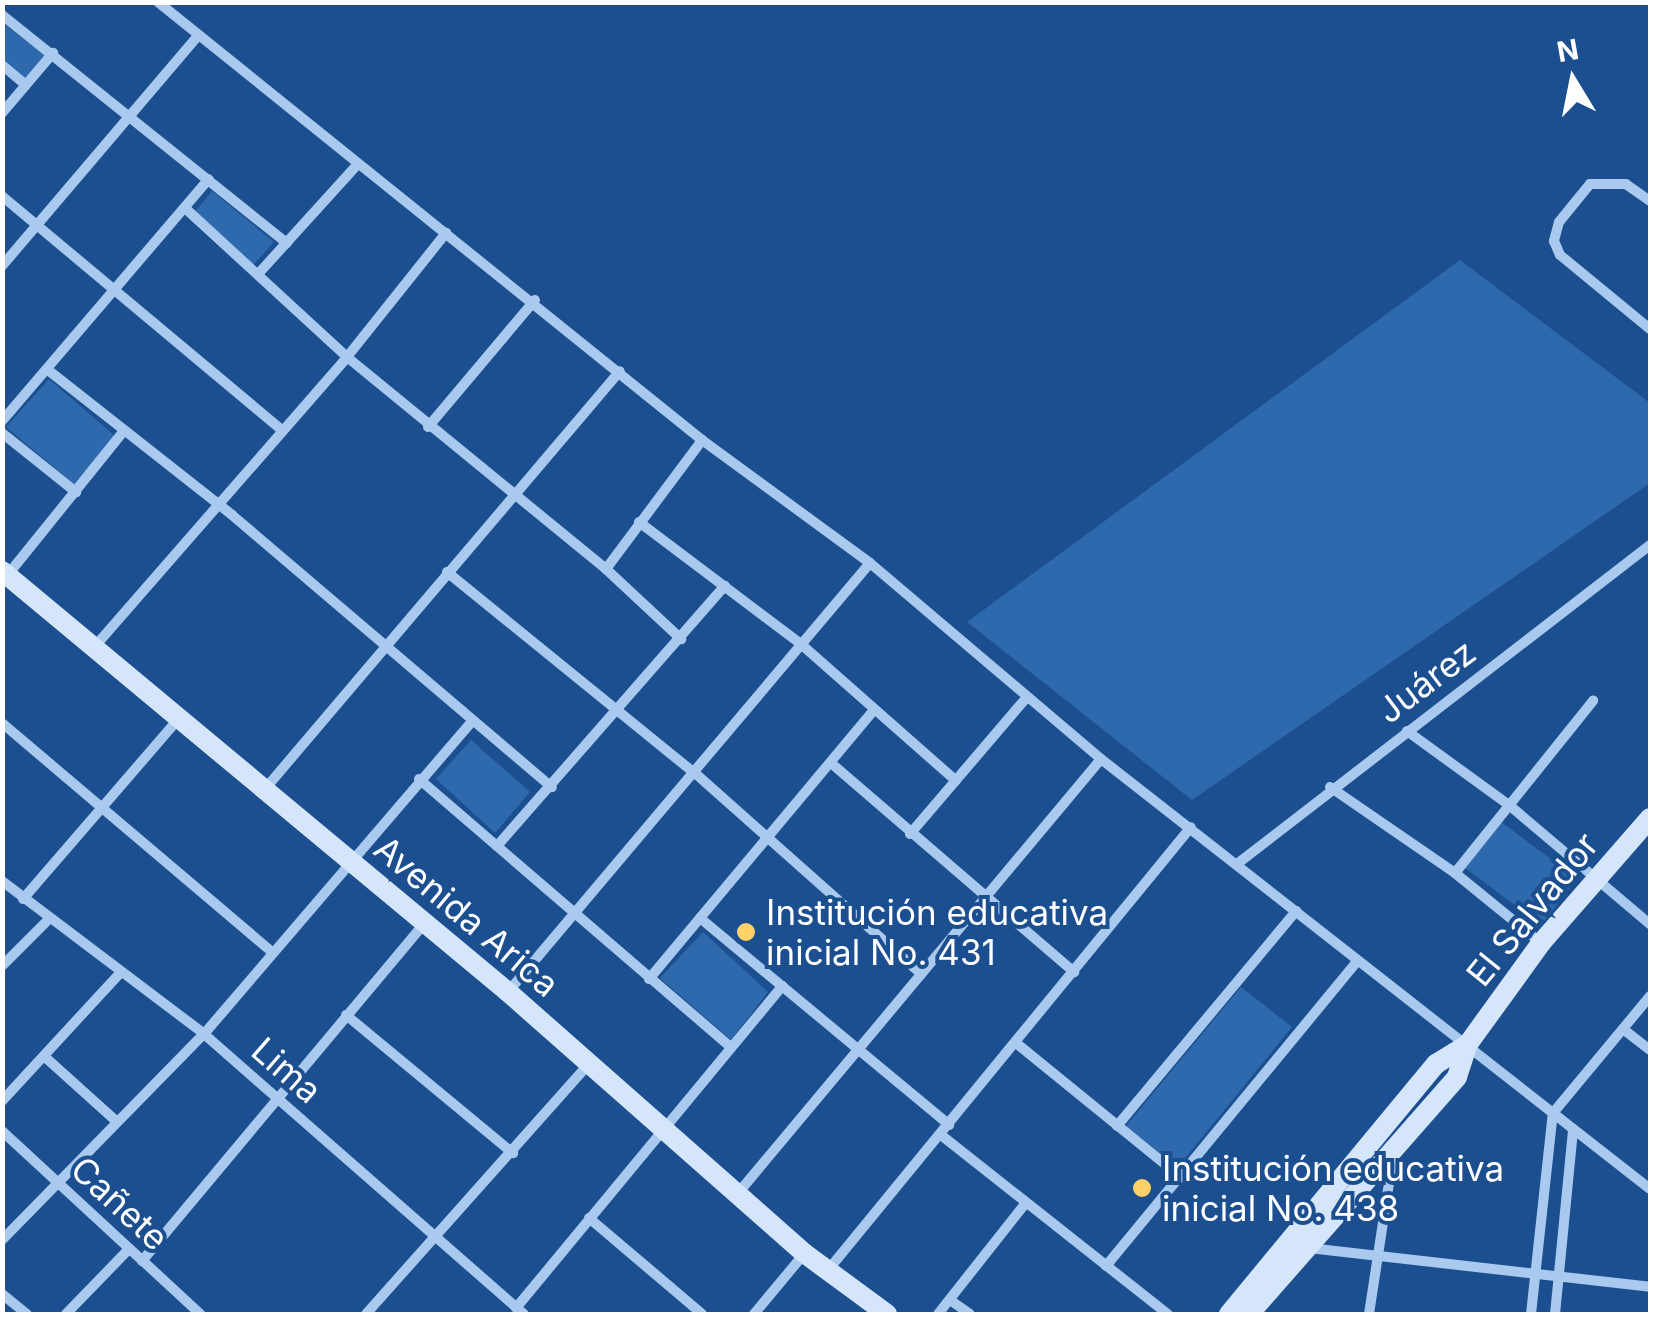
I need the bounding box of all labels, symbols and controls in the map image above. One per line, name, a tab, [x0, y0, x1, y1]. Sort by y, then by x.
north arrow	[1523, 30, 1623, 130]
text: N	[1554, 32, 1581, 69]
street label: Juárez	[1369, 630, 1483, 732]
street label: El Salvador	[1458, 824, 1606, 994]
street label: Avenida Arica	[366, 827, 568, 1005]
place label: Institución educativa inicial No. 431	[766, 891, 1108, 973]
marker: Institución educativa inicial No. 431	[735, 921, 757, 943]
street label: Lima	[244, 1028, 330, 1112]
street label: Cañete	[63, 1147, 177, 1259]
place label: Institución educativa inicial No. 438	[1162, 1147, 1504, 1229]
marker: Institución educativa inicial No. 438	[1131, 1177, 1153, 1199]

